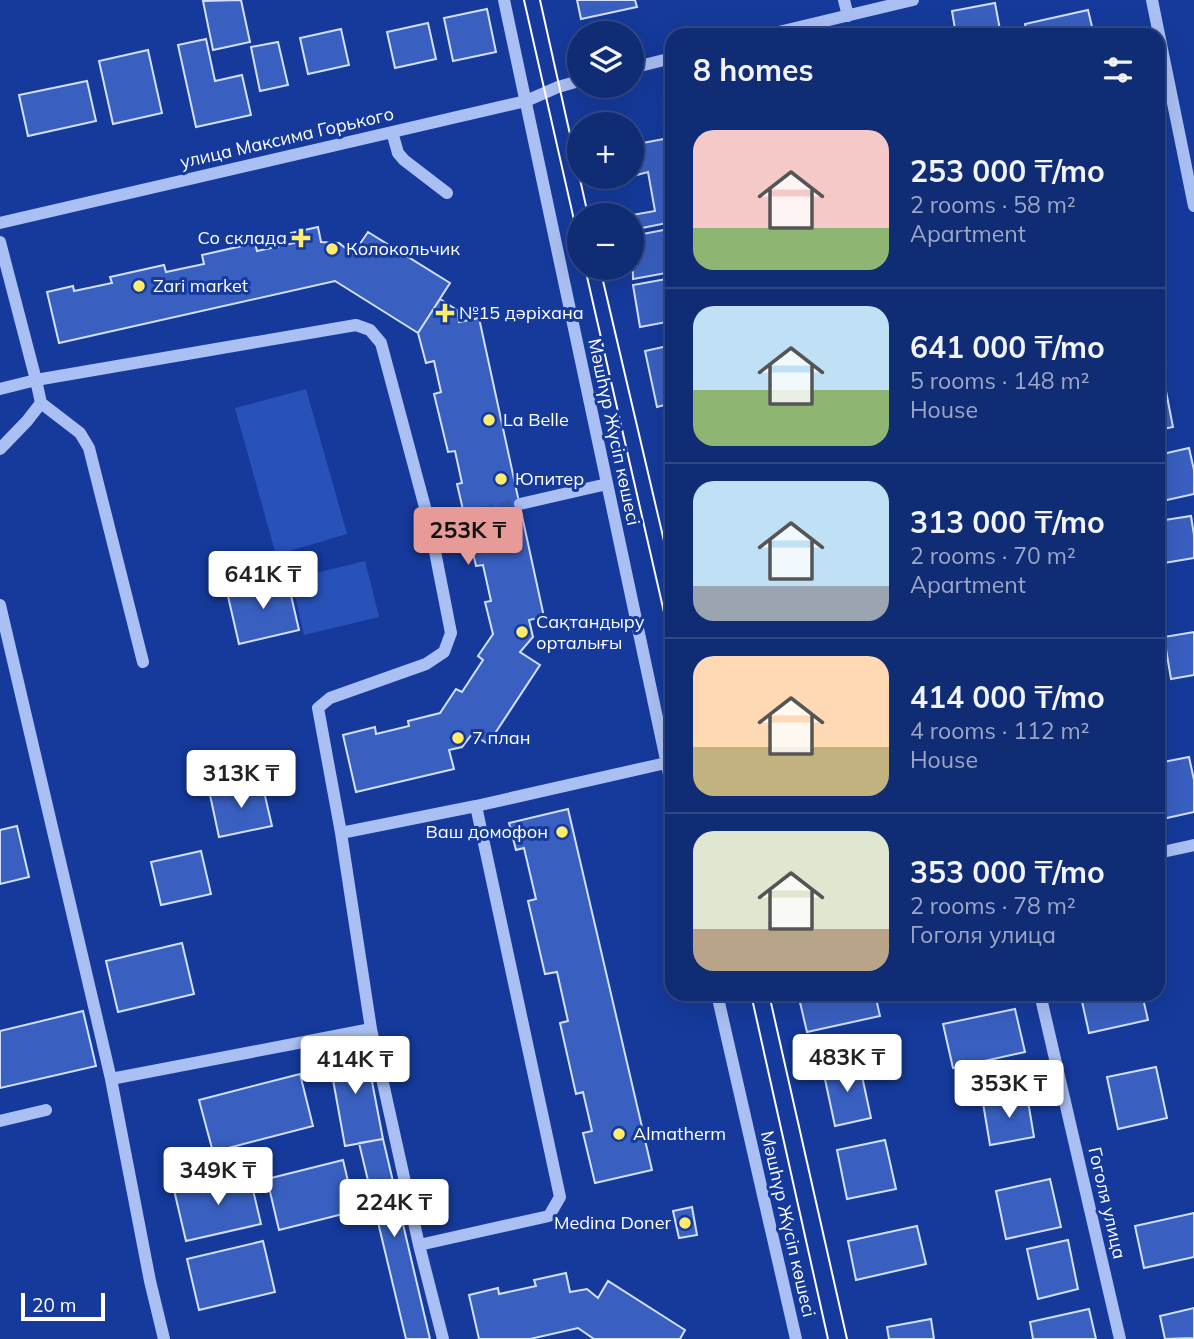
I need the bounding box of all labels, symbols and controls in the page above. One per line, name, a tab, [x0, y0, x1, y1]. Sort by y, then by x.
map controls	[567, 21, 644, 280]
button: layers	[567, 21, 644, 98]
text: 8 homes	[693, 51, 814, 89]
icon: filters	[1099, 51, 1137, 89]
street label: улица Максима Горького	[178, 102, 396, 173]
button: +	[567, 112, 644, 189]
text: 253 000 ₸/mo	[910, 152, 1105, 190]
icon: home	[749, 158, 833, 242]
text: 2 rooms · 58 m²	[910, 190, 1076, 219]
button: −	[567, 203, 644, 280]
text: Apartment	[910, 219, 1026, 248]
place label: Со склада	[197, 226, 287, 249]
marker: Со склада	[293, 230, 309, 246]
place label: Колокольчик	[346, 237, 460, 260]
marker: Колокольчик	[324, 241, 340, 257]
place label: Zari market	[153, 274, 248, 297]
marker: Zari market	[131, 278, 147, 294]
place label: №15 дәріхана	[459, 301, 584, 324]
marker: №15 дәріхана	[437, 305, 453, 321]
text: 641 000 ₸/mo	[910, 328, 1105, 366]
icon: home	[749, 334, 833, 418]
street label: Мәшһүр Жүсіп көшесі	[583, 336, 646, 527]
text: 5 rooms · 148 m²	[910, 366, 1090, 395]
text: House	[910, 395, 978, 424]
place label: La Belle	[503, 408, 569, 431]
marker: La Belle	[481, 412, 497, 428]
place label: Юпитер	[515, 467, 584, 490]
marker: Юпитер	[493, 471, 509, 487]
text: 313 000 ₸/mo	[910, 503, 1105, 541]
pin: 253K ₸	[411, 508, 525, 567]
icon: home	[749, 509, 833, 593]
text: 253K ₸	[430, 515, 506, 544]
text: 2 rooms · 70 m²	[910, 541, 1076, 570]
pin: 641K ₸	[206, 552, 320, 611]
text: 641K ₸	[225, 559, 301, 588]
text: Apartment	[910, 570, 1026, 599]
place label: Сақтандыру орталығы	[536, 610, 645, 654]
marker: Сақтандыру орталығы	[514, 624, 530, 640]
text: 414 000 ₸/mo	[910, 678, 1105, 716]
icon: home	[749, 684, 833, 768]
text: 4 rooms · 112 m²	[910, 716, 1090, 745]
place label: 7 план	[472, 726, 531, 749]
marker: 7 план	[450, 730, 466, 746]
text: House	[910, 745, 978, 774]
pin: 313K ₸	[184, 750, 298, 810]
text: 313K ₸	[203, 758, 279, 787]
place label: Ваш домофон	[425, 820, 548, 843]
marker: Ваш домофон	[554, 824, 570, 840]
text: 353 000 ₸/mo	[910, 853, 1105, 891]
icon: home	[749, 859, 833, 943]
text: 2 rooms · 78 m²	[910, 891, 1076, 920]
text: Гоголя улица	[910, 920, 1056, 949]
pin: 483K ₸	[790, 1034, 904, 1094]
pin: 414K ₸	[298, 1036, 412, 1096]
text: 483K ₸	[809, 1042, 885, 1071]
text: 414K ₸	[317, 1044, 393, 1073]
pin: 353K ₸	[952, 1060, 1066, 1120]
text: 353K ₸	[971, 1068, 1047, 1097]
place label: Almatherm	[633, 1122, 726, 1145]
marker: Almatherm	[611, 1126, 627, 1142]
street label: Мәшһүр Жүсіп көшесі	[756, 1128, 821, 1319]
street label: Гоголя улица	[1083, 1145, 1132, 1261]
pin: 349K ₸	[161, 1148, 275, 1207]
text: 349K ₸	[180, 1155, 256, 1184]
pin: 224K ₸	[337, 1180, 451, 1239]
text: 224K ₸	[356, 1187, 432, 1216]
place label: Medina Doner	[554, 1211, 671, 1234]
marker: Medina Doner	[677, 1215, 693, 1231]
scale bar	[21, 1290, 105, 1322]
text: 20 m	[32, 1293, 76, 1317]

